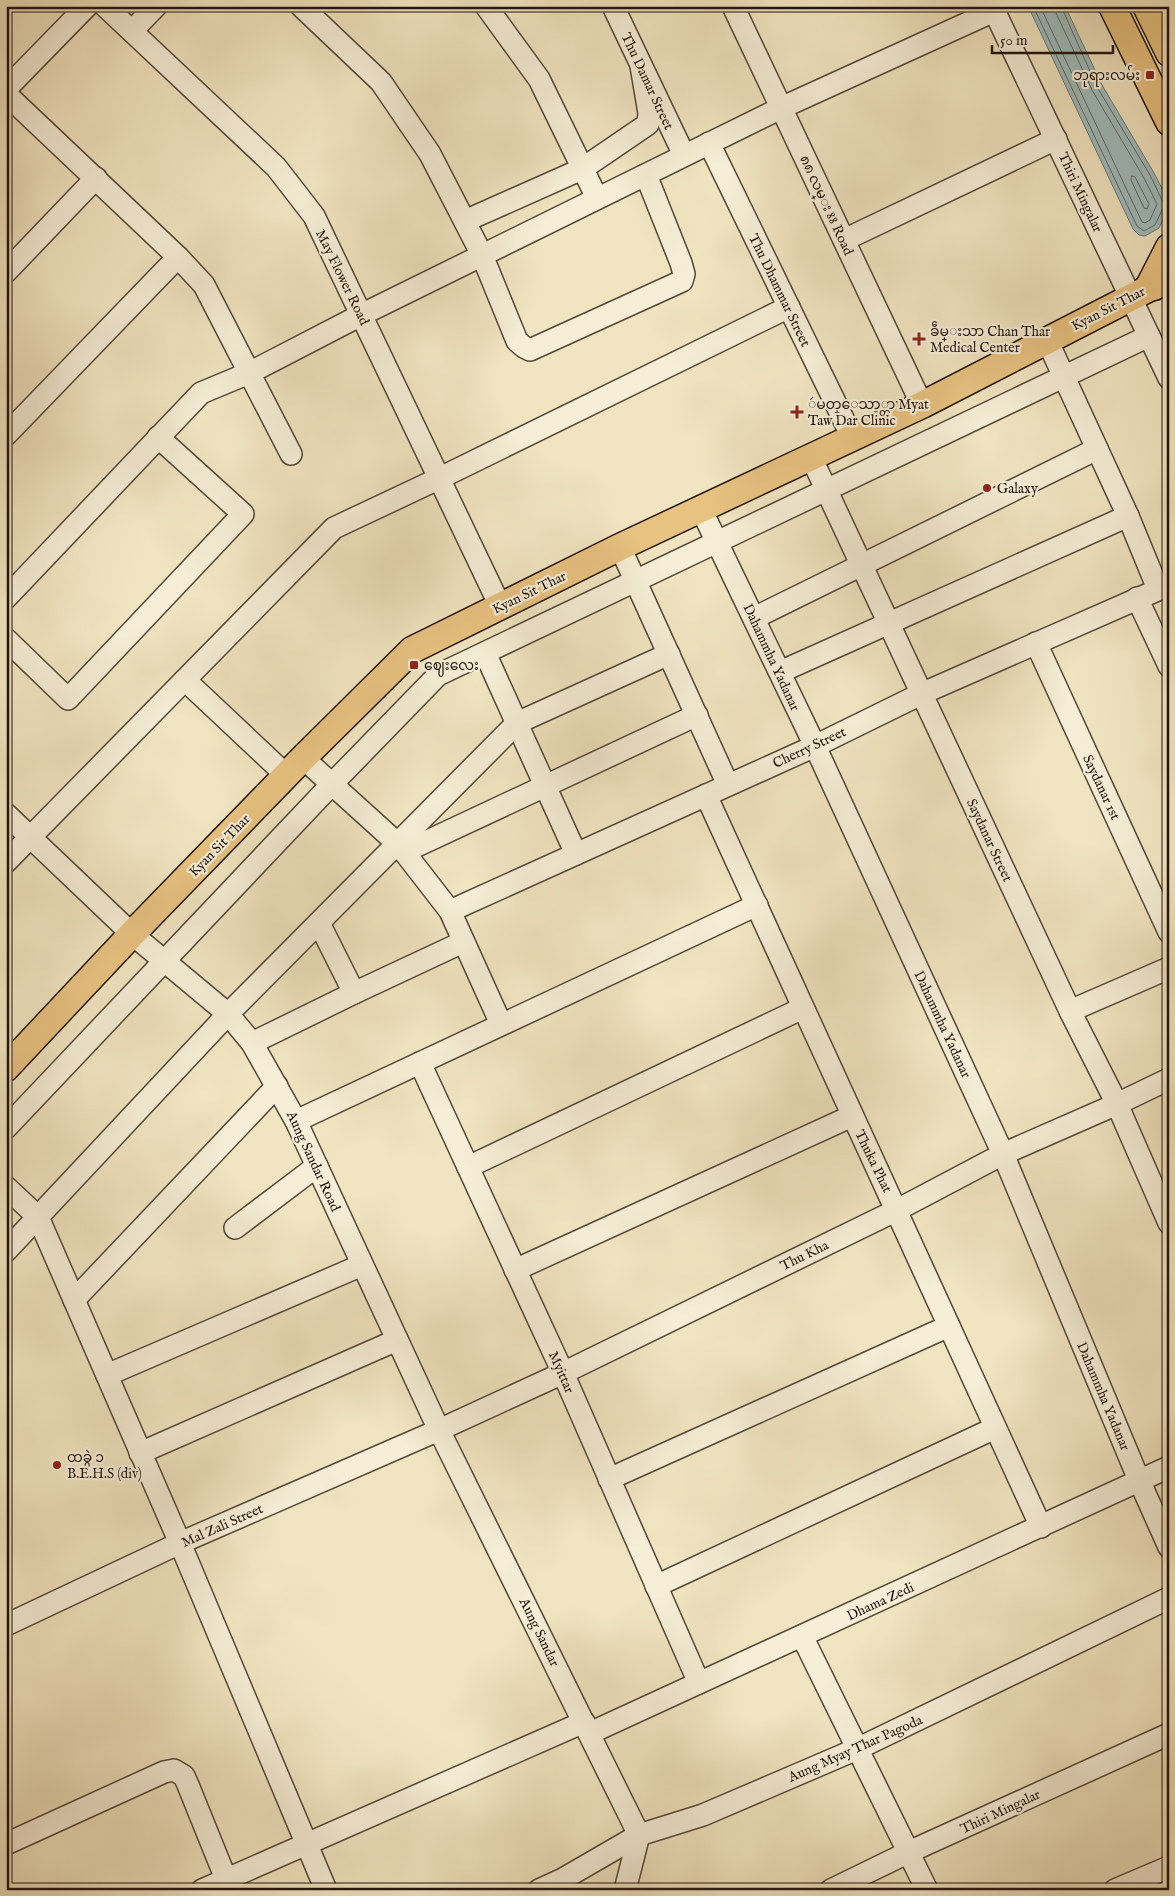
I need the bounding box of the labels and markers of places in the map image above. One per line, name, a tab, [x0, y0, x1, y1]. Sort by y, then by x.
place label: ဘုရားလမ်း	[1073, 65, 1140, 87]
marker: ဘုရားလမ်း	[1144, 69, 1156, 81]
place label: ခဵမ္းသာ Chan Thar Medical Center	[930, 321, 1050, 357]
marker: ခဵမ္းသာ Chan Thar Medical Center	[912, 332, 926, 346]
place label: ဴမတ္ေသာ္တာ Myat Taw Dar Clinic	[808, 396, 929, 430]
marker: ဴမတ္ေသာ္တာ Myat Taw Dar Clinic	[790, 405, 804, 419]
place label: Galaxy	[997, 480, 1038, 498]
marker: Galaxy	[981, 482, 993, 494]
place label: ဈေးလေး	[424, 657, 479, 677]
marker: ဈေးလေး	[408, 659, 420, 671]
place label: ထခွဲ ၁ B.E.H.S (div)	[67, 1449, 142, 1483]
marker: ထခွဲ ၁ B.E.H.S (div)	[51, 1459, 63, 1471]

